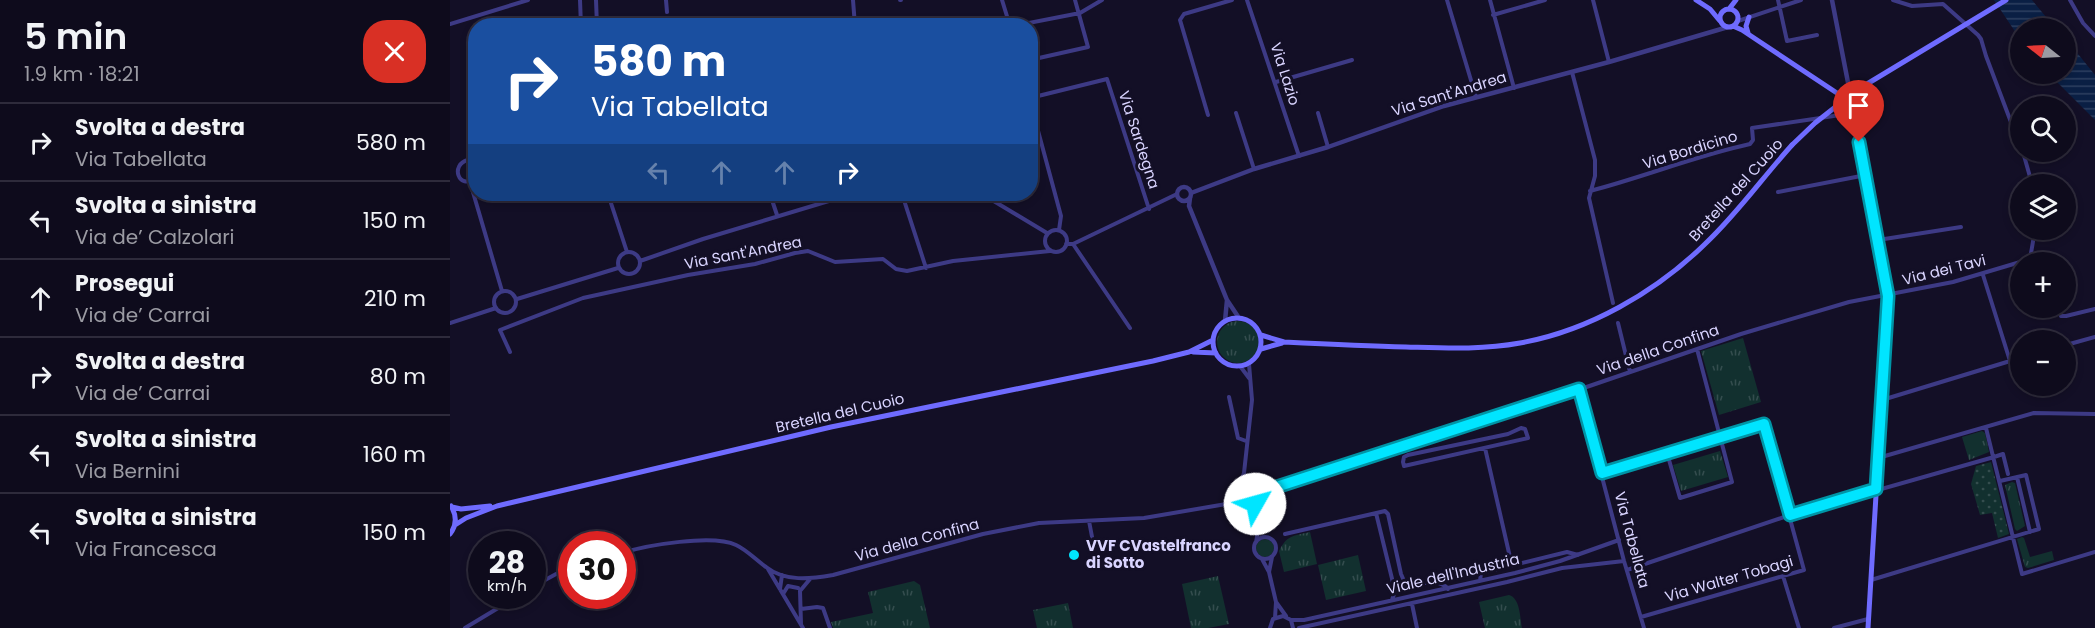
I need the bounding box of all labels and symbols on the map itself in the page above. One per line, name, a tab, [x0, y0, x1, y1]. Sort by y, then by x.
north arrow	[2010, 18, 2076, 84]
street label: Via Lazio	[1265, 40, 1305, 108]
street label: Via Sant'Andrea	[1389, 66, 1509, 121]
pin	[1833, 80, 1884, 142]
street label: Via Sardegna	[1114, 88, 1165, 192]
street label: Via Bordicino	[1640, 125, 1740, 174]
street label: Bretella del Cuoio	[1684, 134, 1787, 246]
street label: Via Sant'Andrea	[682, 231, 803, 274]
street label: Via dei Tavi	[1900, 249, 1988, 290]
street label: Via della Confina	[1594, 319, 1722, 380]
street label: Bretella del Cuoio	[773, 387, 906, 438]
position arrow	[1223, 472, 1287, 536]
street label: Via Tabellata	[1610, 489, 1655, 590]
street label: Via della Confina	[852, 513, 981, 566]
speed limit sign: 30	[558, 531, 636, 609]
place label: VVF CVastelfranco di Sotto	[1086, 535, 1231, 573]
marker: VVF CVastelfranco di Sotto	[1067, 548, 1081, 562]
street label: Viale dell'Industria	[1384, 548, 1521, 599]
street label: Via Walter Tobagi	[1662, 550, 1796, 607]

